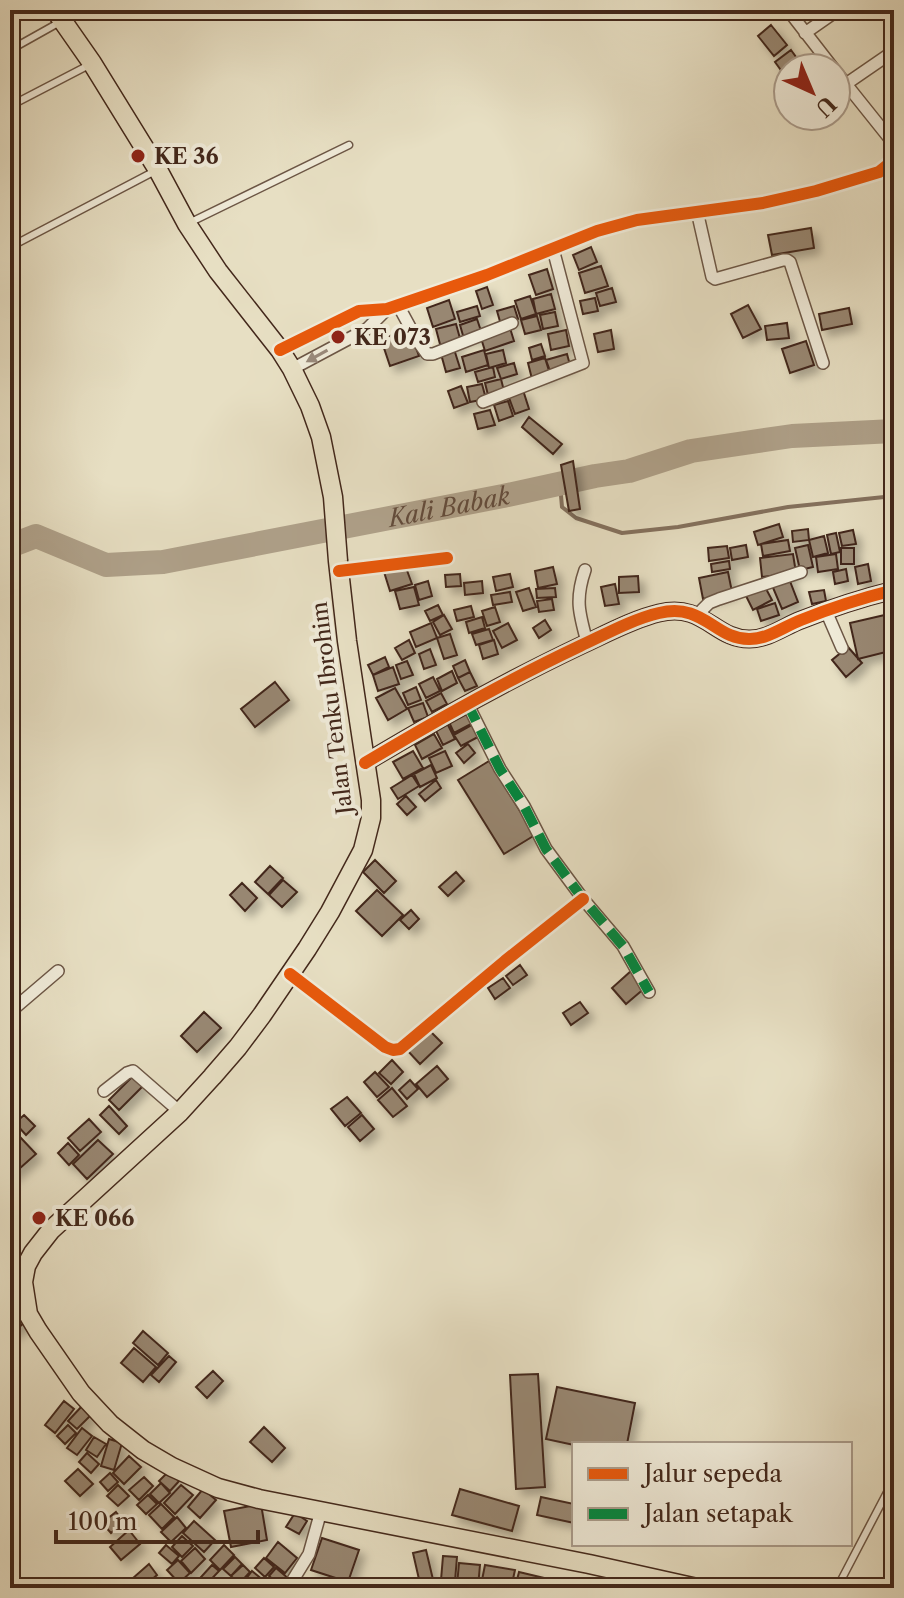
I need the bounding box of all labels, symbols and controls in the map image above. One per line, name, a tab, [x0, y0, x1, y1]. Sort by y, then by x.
north arrow	[772, 52, 852, 132]
text: U	[810, 90, 841, 122]
place label: KE 36	[154, 143, 219, 170]
marker: KE 36	[129, 147, 147, 165]
place label: KE 073	[354, 324, 431, 351]
marker: KE 073	[329, 328, 347, 346]
one-way arrow	[306, 349, 329, 362]
water label: Kali Babak	[384, 480, 513, 533]
street label: Jalan Tenku Ibrohim	[306, 600, 359, 819]
place label: KE 066	[55, 1205, 134, 1232]
marker: KE 066	[30, 1209, 48, 1227]
legend	[572, 1442, 852, 1546]
text: Jalur sepeda	[640, 1459, 783, 1488]
scale bar	[56, 1494, 258, 1544]
text: Jalan setapak	[640, 1499, 794, 1528]
text: 100 m	[68, 1507, 137, 1536]

